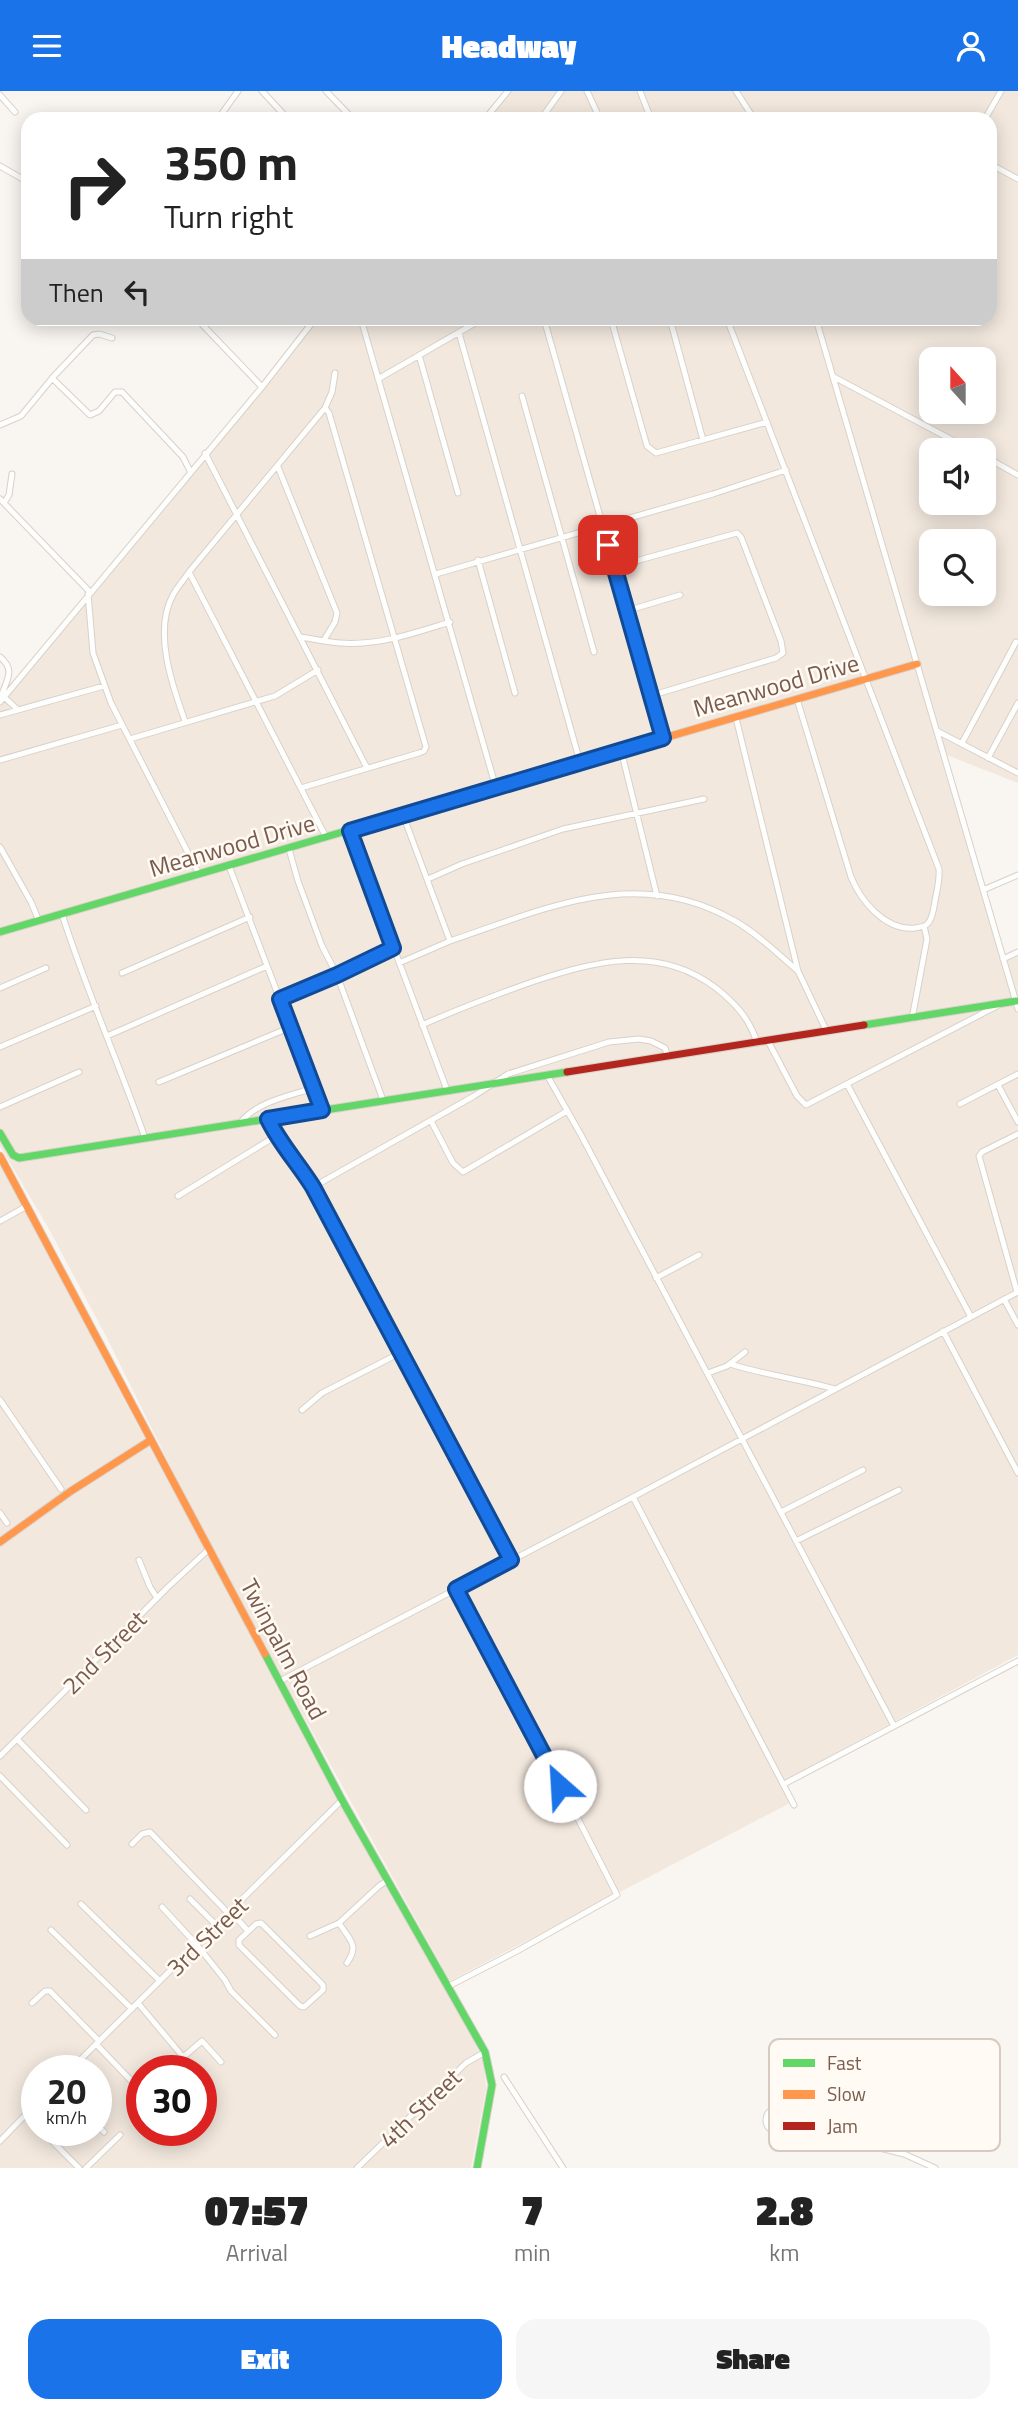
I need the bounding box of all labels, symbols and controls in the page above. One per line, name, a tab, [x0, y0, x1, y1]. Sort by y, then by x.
text: Headway	[442, 22, 576, 70]
icon: menu	[28, 27, 66, 65]
icon: person	[952, 27, 990, 65]
text: 350 m	[164, 124, 298, 199]
icon: right	[49, 140, 140, 231]
text: Turn right	[164, 192, 293, 240]
text: Then	[49, 273, 104, 312]
icon: left	[118, 273, 156, 311]
north arrow	[919, 347, 996, 423]
map controls	[919, 347, 996, 606]
button: sound	[919, 438, 996, 515]
pin	[578, 515, 638, 575]
icon: arrive	[589, 526, 627, 564]
button: search	[919, 529, 996, 606]
street label: Meanwood Drive	[689, 644, 863, 726]
street label: Meanwood Drive	[145, 804, 319, 886]
street label: Twinpalm Road	[232, 1572, 336, 1726]
street label: 2nd Street	[54, 1601, 155, 1702]
position arrow	[523, 1749, 597, 1823]
street label: 3rd Street	[158, 1887, 256, 1984]
legend	[769, 2039, 1000, 2151]
text: Fast	[827, 2048, 862, 2077]
speed limit sign: 30	[126, 2055, 217, 2146]
street label: 4th Street	[371, 2059, 470, 2156]
text: 20	[47, 2064, 86, 2118]
text: Slow	[827, 2079, 866, 2108]
text: km/h	[46, 2104, 87, 2131]
text: Jam	[827, 2111, 858, 2140]
text: 07:57	[205, 2177, 309, 2241]
text: 7	[521, 2177, 544, 2241]
text: 2.8	[755, 2177, 813, 2241]
text: Arrival	[226, 2235, 288, 2270]
text: min	[514, 2235, 551, 2270]
text: km	[769, 2235, 799, 2270]
button: Exit	[28, 2319, 502, 2399]
button: Share	[516, 2319, 990, 2399]

